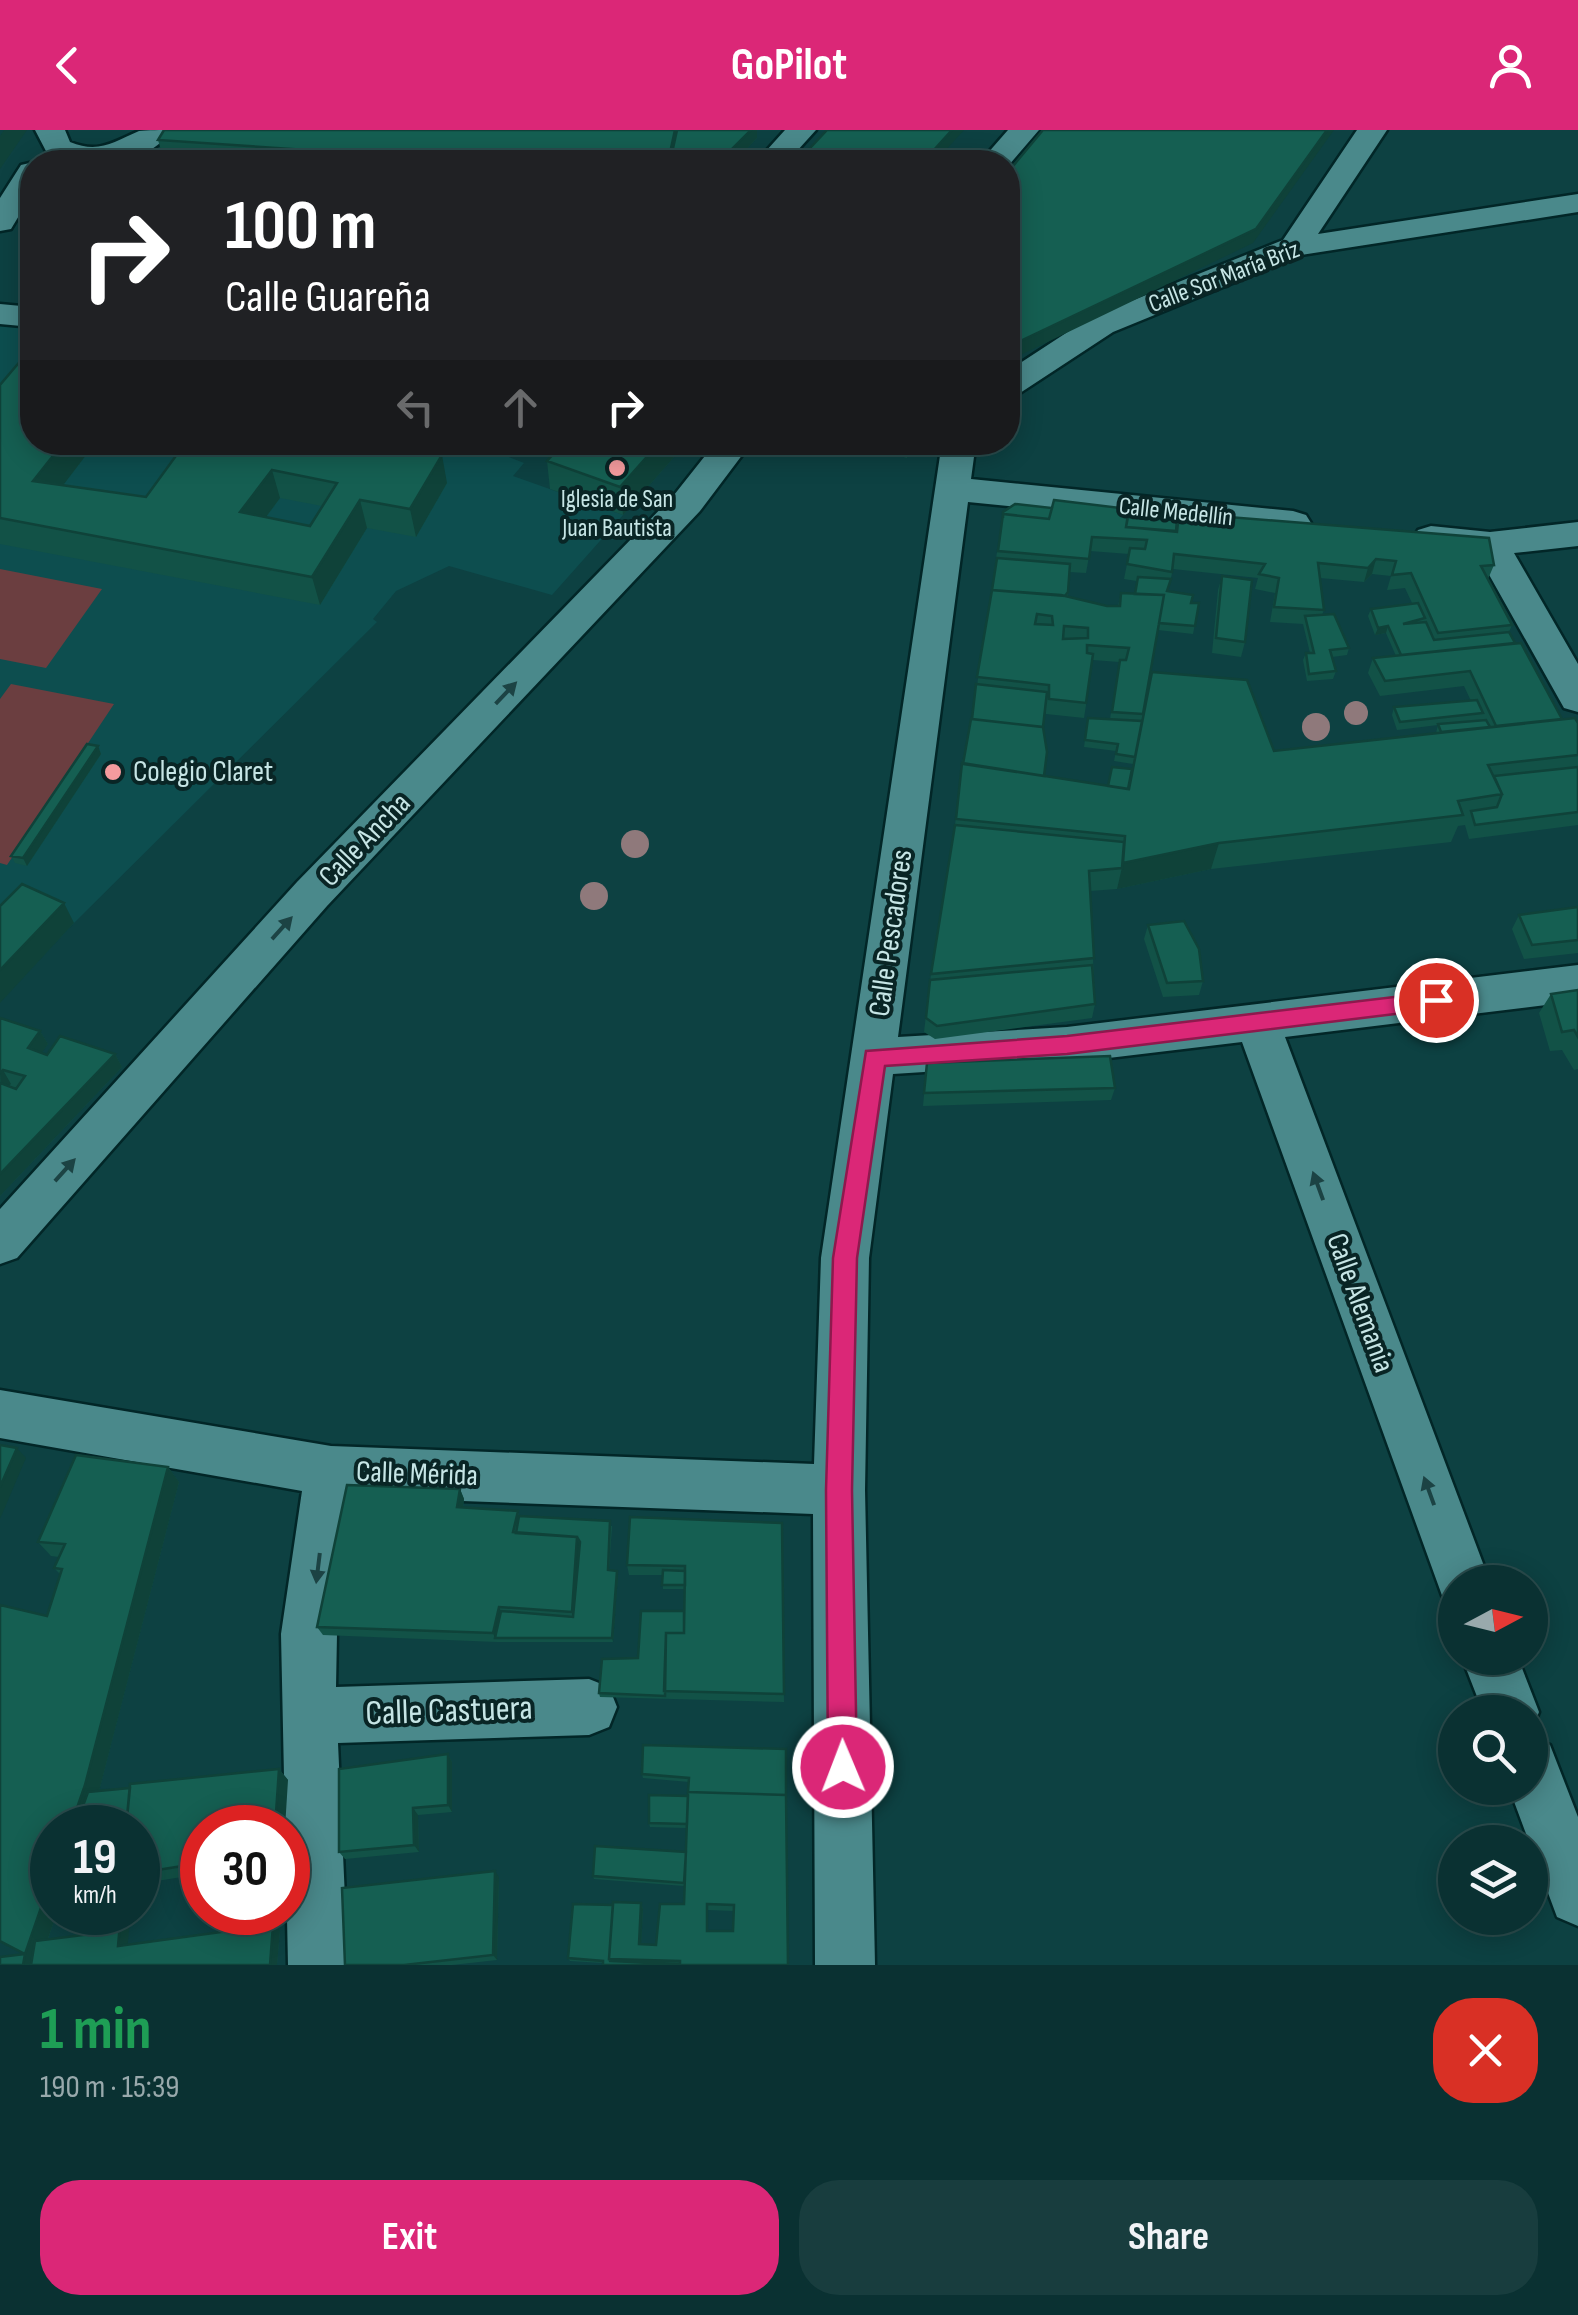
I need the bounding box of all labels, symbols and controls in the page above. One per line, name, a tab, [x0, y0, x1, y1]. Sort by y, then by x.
icon: back	[40, 38, 95, 93]
text: GoPilot	[731, 38, 847, 93]
icon: person	[1483, 38, 1538, 93]
text: 100 m	[225, 185, 376, 269]
icon: right	[60, 190, 190, 320]
street label: Calle Sor María Briz	[1144, 234, 1304, 320]
text: Calle Guareña	[225, 270, 431, 325]
icon: left	[388, 380, 443, 435]
icon: ahead	[493, 380, 548, 435]
icon: right	[598, 380, 653, 435]
marker: Iglesia de San Juan Bautista	[606, 457, 628, 479]
place label: Iglesia de San Juan Bautista	[561, 484, 673, 544]
street label: Calle Medellín	[1117, 491, 1235, 533]
one-way arrow	[495, 681, 518, 705]
place label: Colegio Claret	[133, 754, 273, 790]
marker: Colegio Claret	[102, 761, 124, 783]
street label: Calle Ancha	[312, 786, 418, 894]
street label: Calle Pescadores	[861, 847, 921, 1019]
one-way arrow	[270, 916, 293, 940]
pin	[1394, 958, 1479, 1043]
icon: arrive	[1409, 973, 1464, 1028]
one-way arrow	[53, 1158, 76, 1182]
one-way arrow	[1310, 1170, 1325, 1200]
street label: Calle Alemania	[1318, 1229, 1402, 1377]
street label: Calle Mérida	[356, 1454, 478, 1494]
one-way arrow	[1421, 1476, 1436, 1506]
one-way arrow	[310, 1552, 326, 1584]
north arrow	[1438, 1565, 1548, 1675]
map controls	[1438, 1565, 1548, 1935]
street label: Calle Castuera	[365, 1687, 533, 1735]
button: search	[1438, 1695, 1548, 1805]
position arrow	[791, 1715, 895, 1819]
speed limit sign: 30	[180, 1805, 310, 1935]
button: layers	[1438, 1825, 1548, 1935]
text: 19	[73, 1828, 117, 1888]
text: km/h	[73, 1880, 117, 1911]
text: 1 min	[40, 1994, 152, 2066]
button: close	[1433, 1998, 1538, 2103]
text: 190 m · 15:39	[40, 2068, 180, 2107]
button: Exit	[40, 2180, 779, 2295]
button: Share	[799, 2180, 1538, 2295]

